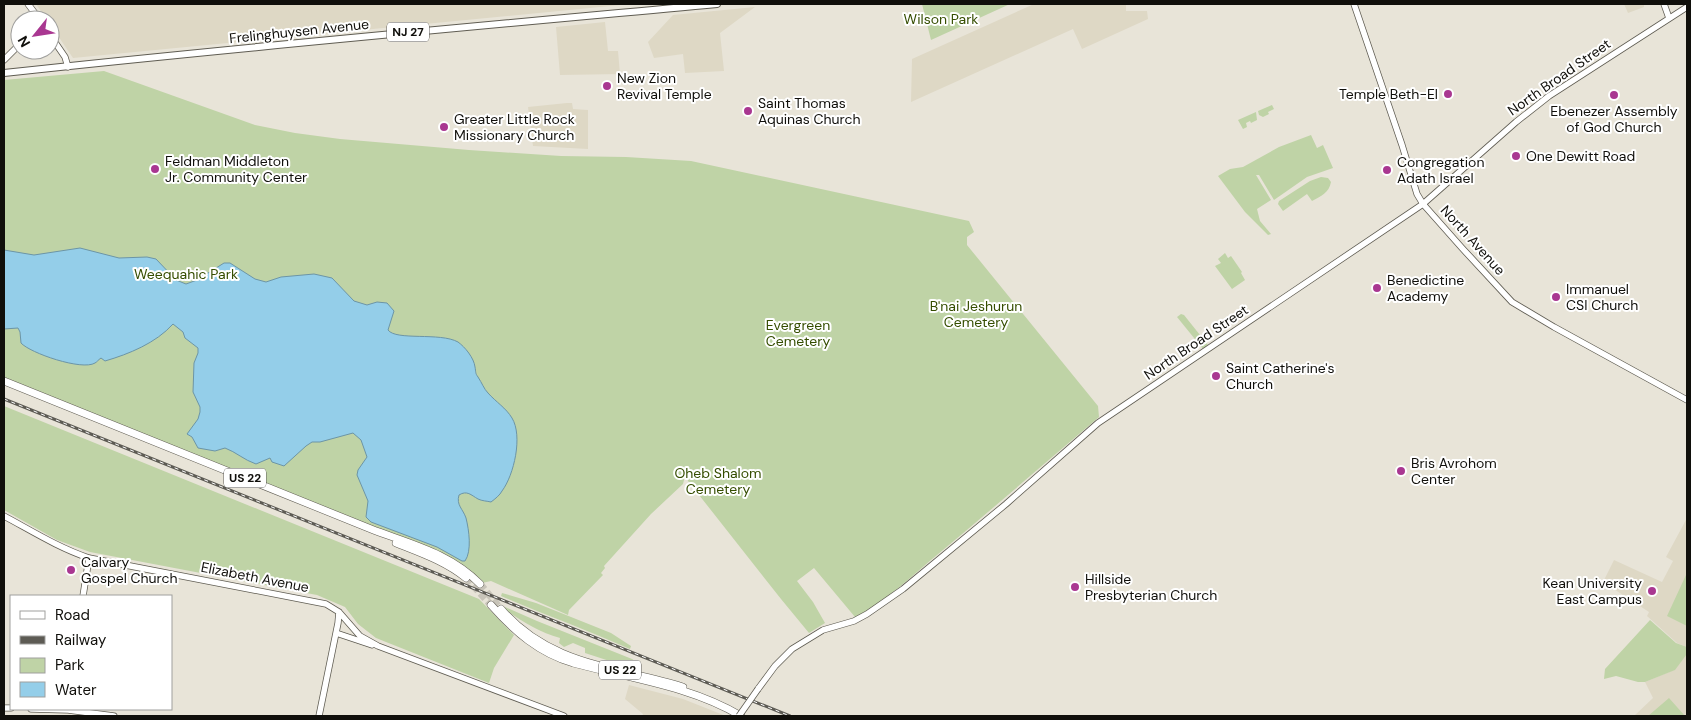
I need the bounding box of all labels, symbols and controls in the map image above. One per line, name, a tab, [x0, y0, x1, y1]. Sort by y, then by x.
north arrow	[10, 10, 60, 60]
park label: Wilson Park	[904, 10, 978, 28]
street label: Frelinghuysen Avenue	[228, 15, 370, 47]
road number: NJ 27	[387, 22, 429, 42]
text: N	[13, 33, 34, 50]
street label: North Broad Street	[1504, 35, 1614, 119]
place label: New Zion Revival Temple	[617, 69, 712, 103]
marker: New Zion Revival Temple	[601, 80, 613, 92]
place label: Temple Beth-El	[1339, 85, 1438, 103]
marker: Temple Beth-El	[1442, 88, 1454, 100]
marker: Ebenezer Assembly of God Church	[1608, 89, 1620, 101]
place label: Saint Thomas Aquinas Church	[758, 94, 861, 128]
place label: Ebenezer Assembly of God Church	[1550, 102, 1678, 136]
marker: Saint Thomas Aquinas Church	[742, 105, 754, 117]
place label: Greater Little Rock Missionary Church	[454, 110, 575, 144]
marker: Greater Little Rock Missionary Church	[438, 121, 450, 133]
place label: One Dewitt Road	[1526, 147, 1635, 165]
marker: One Dewitt Road	[1510, 150, 1522, 162]
place label: Feldman Middleton Jr. Community Center	[165, 152, 307, 186]
place label: Congregation Adath Israel	[1397, 153, 1484, 187]
marker: Feldman Middleton Jr. Community Center	[149, 163, 161, 175]
marker: Congregation Adath Israel	[1381, 164, 1393, 176]
street label: North Avenue	[1437, 201, 1509, 279]
park label: Weequahic Park	[134, 265, 238, 283]
place label: Benedictine Academy	[1387, 271, 1464, 305]
place label: Immanuel CSI Church	[1566, 280, 1638, 314]
marker: Benedictine Academy	[1371, 282, 1383, 294]
marker: Immanuel CSI Church	[1550, 291, 1562, 303]
park label: B'nai Jeshurun Cemetery	[930, 297, 1022, 331]
street label: North Broad Street	[1140, 300, 1252, 384]
park label: Evergreen Cemetery	[766, 316, 830, 350]
place label: Saint Catherine's Church	[1226, 359, 1334, 393]
marker: Saint Catherine's Church	[1210, 370, 1222, 382]
place label: Bris Avrohom Center	[1411, 454, 1497, 488]
park label: Oheb Shalom Cemetery	[674, 464, 762, 498]
marker: Bris Avrohom Center	[1395, 465, 1407, 477]
road number: US 22	[224, 468, 266, 488]
place label: Calvary Gospel Church	[81, 553, 178, 587]
street label: Elizabeth Avenue	[199, 558, 311, 596]
marker: Calvary Gospel Church	[65, 564, 77, 576]
place label: Hillside Presbyterian Church	[1085, 570, 1217, 604]
place label: Kean University East Campus	[1543, 574, 1642, 608]
marker: Hillside Presbyterian Church	[1069, 581, 1081, 593]
marker: Kean University East Campus	[1646, 585, 1658, 597]
legend	[10, 595, 172, 710]
text: Road	[55, 605, 90, 625]
text: Railway	[55, 630, 107, 650]
text: Park	[55, 655, 85, 675]
road number: US 22	[599, 660, 641, 680]
text: Water	[55, 680, 97, 700]

